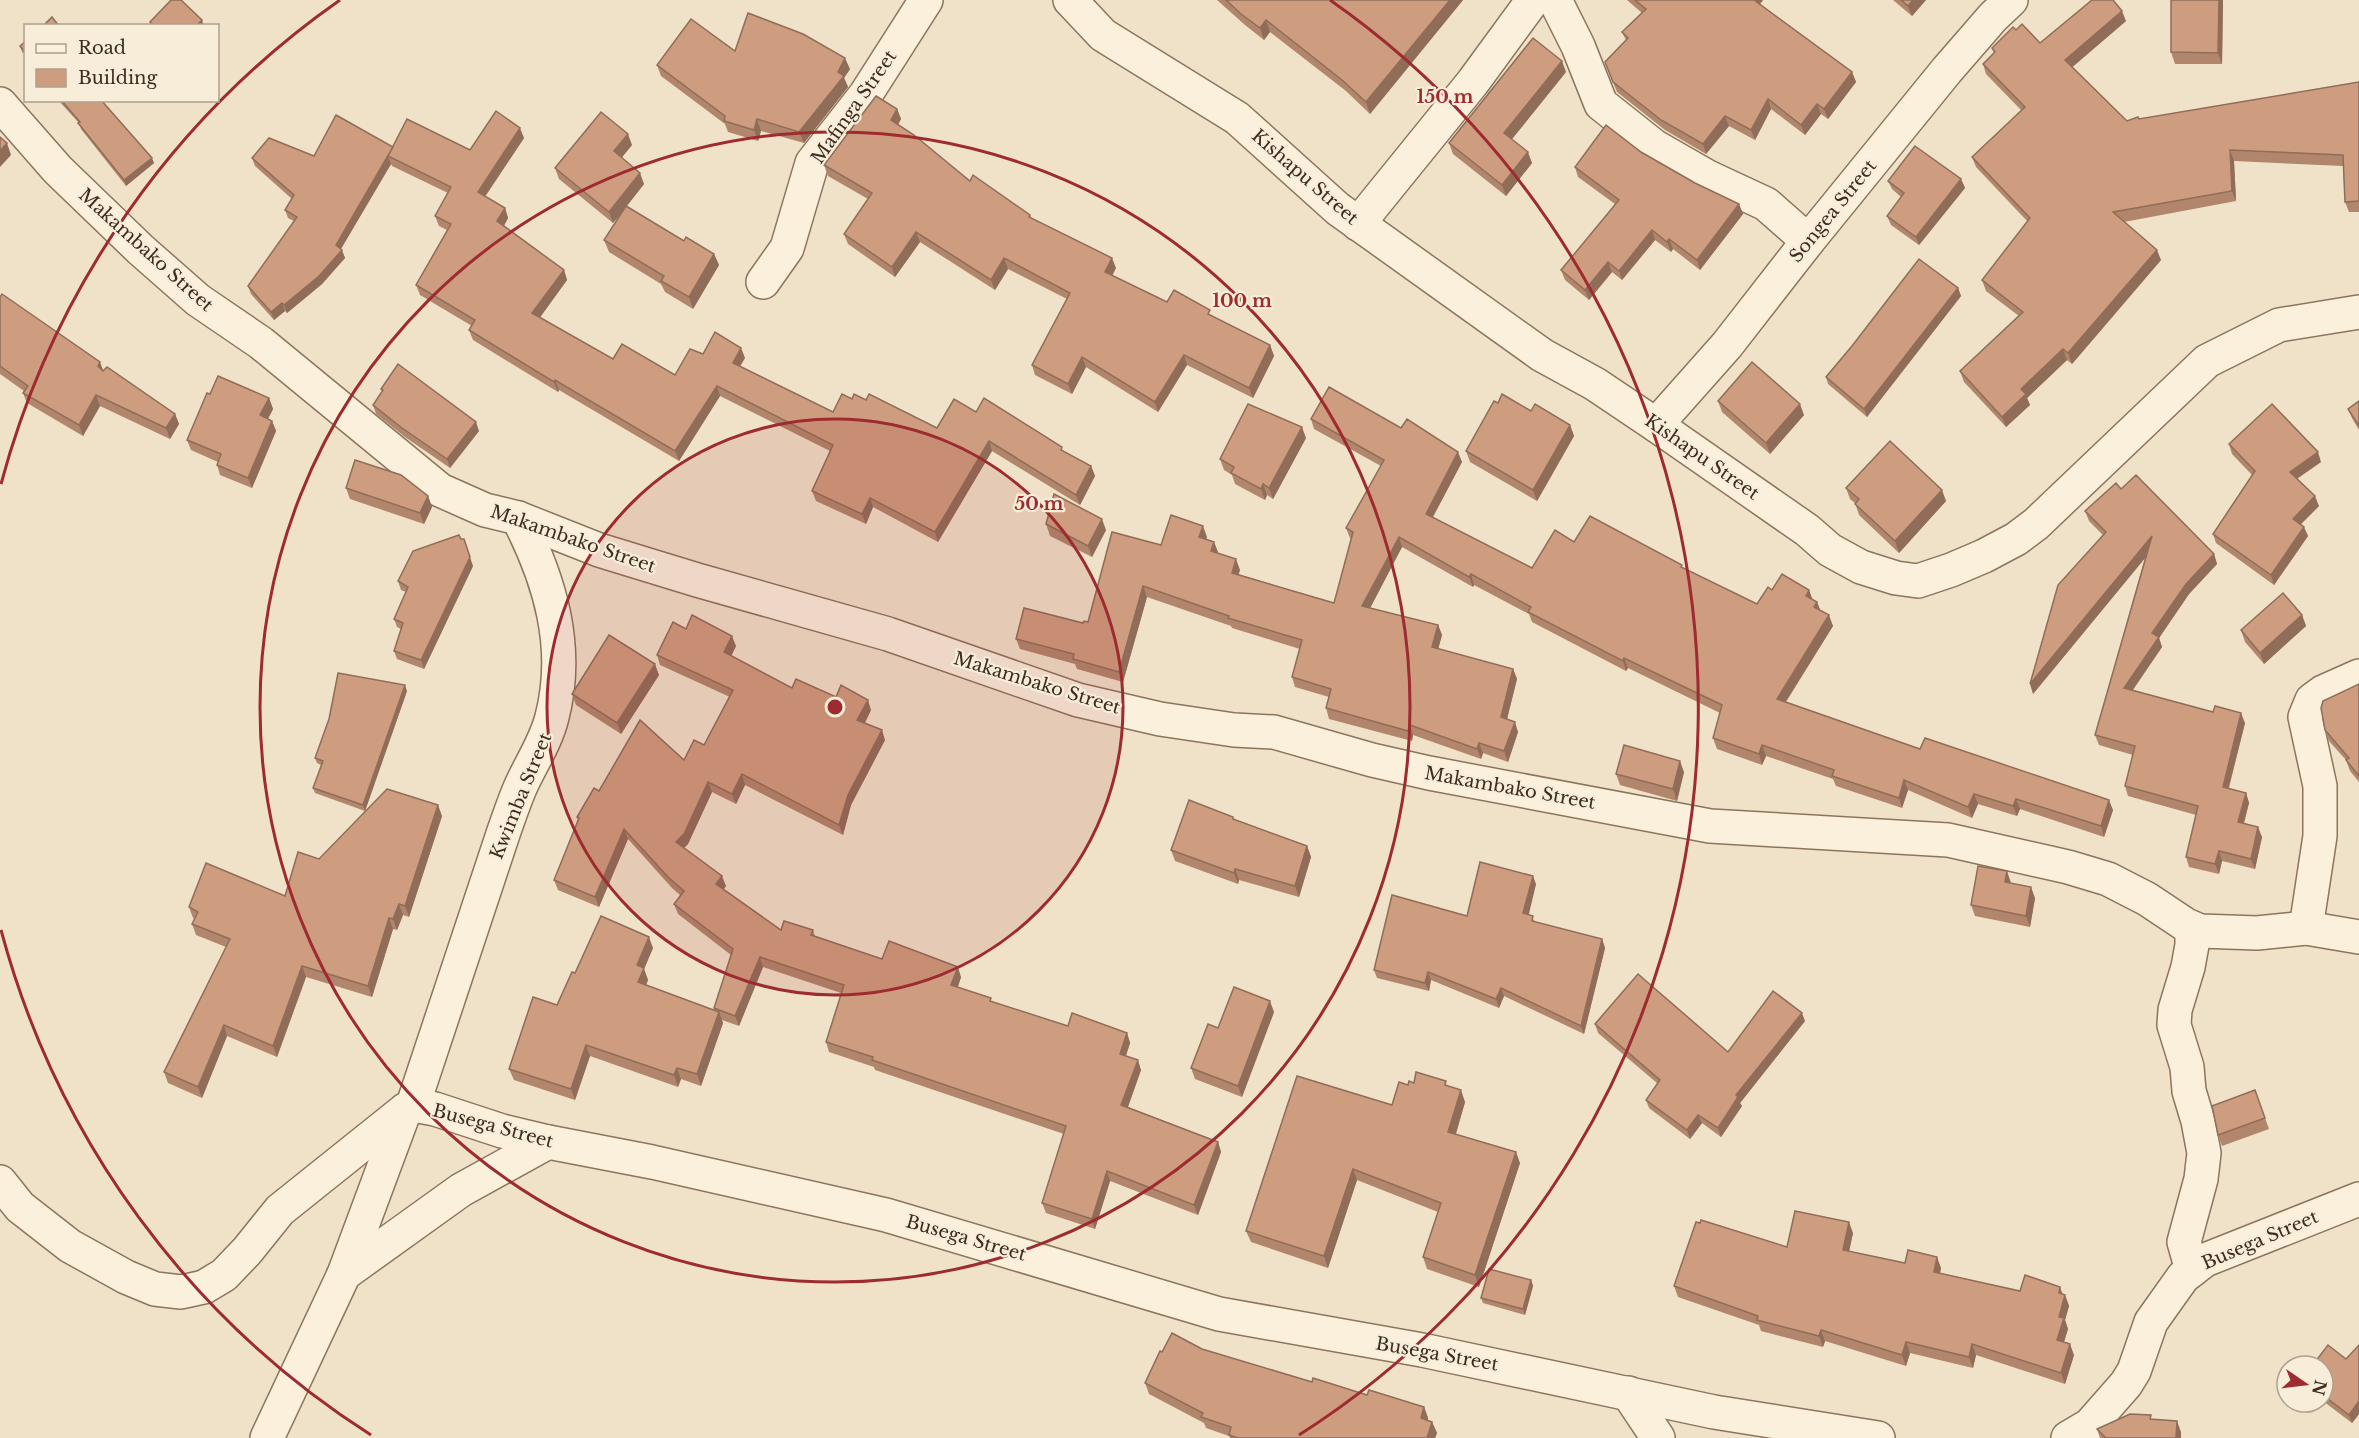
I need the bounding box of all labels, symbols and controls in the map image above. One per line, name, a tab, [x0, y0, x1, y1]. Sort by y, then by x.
legend	[24, 24, 219, 102]
text: Road	[78, 37, 126, 59]
street label: Mafinga Street	[807, 46, 901, 168]
text: Building	[78, 67, 157, 89]
text: 150 m	[1417, 86, 1474, 108]
street label: Kishapu Street	[1247, 125, 1363, 229]
street label: Songea Street	[1785, 155, 1881, 267]
street label: Makambako Street	[74, 184, 218, 316]
text: 100 m	[1212, 290, 1272, 312]
street label: Kishapu Street	[1641, 409, 1763, 505]
text: 50 m	[1015, 493, 1064, 515]
street label: Makambako Street	[488, 500, 659, 578]
street label: Makambako Street	[951, 647, 1123, 719]
centre of rings	[825, 697, 845, 717]
street label: Kwimba Street	[486, 729, 556, 862]
street label: Makambako Street	[1423, 762, 1597, 814]
street label: Busega Street	[430, 1099, 556, 1153]
street label: Busega Street	[2199, 1206, 2322, 1274]
street label: Busega Street	[903, 1210, 1029, 1266]
street label: Busega Street	[1374, 1332, 1500, 1376]
north arrow	[2275, 1354, 2335, 1414]
text: N	[2308, 1378, 2331, 1397]

